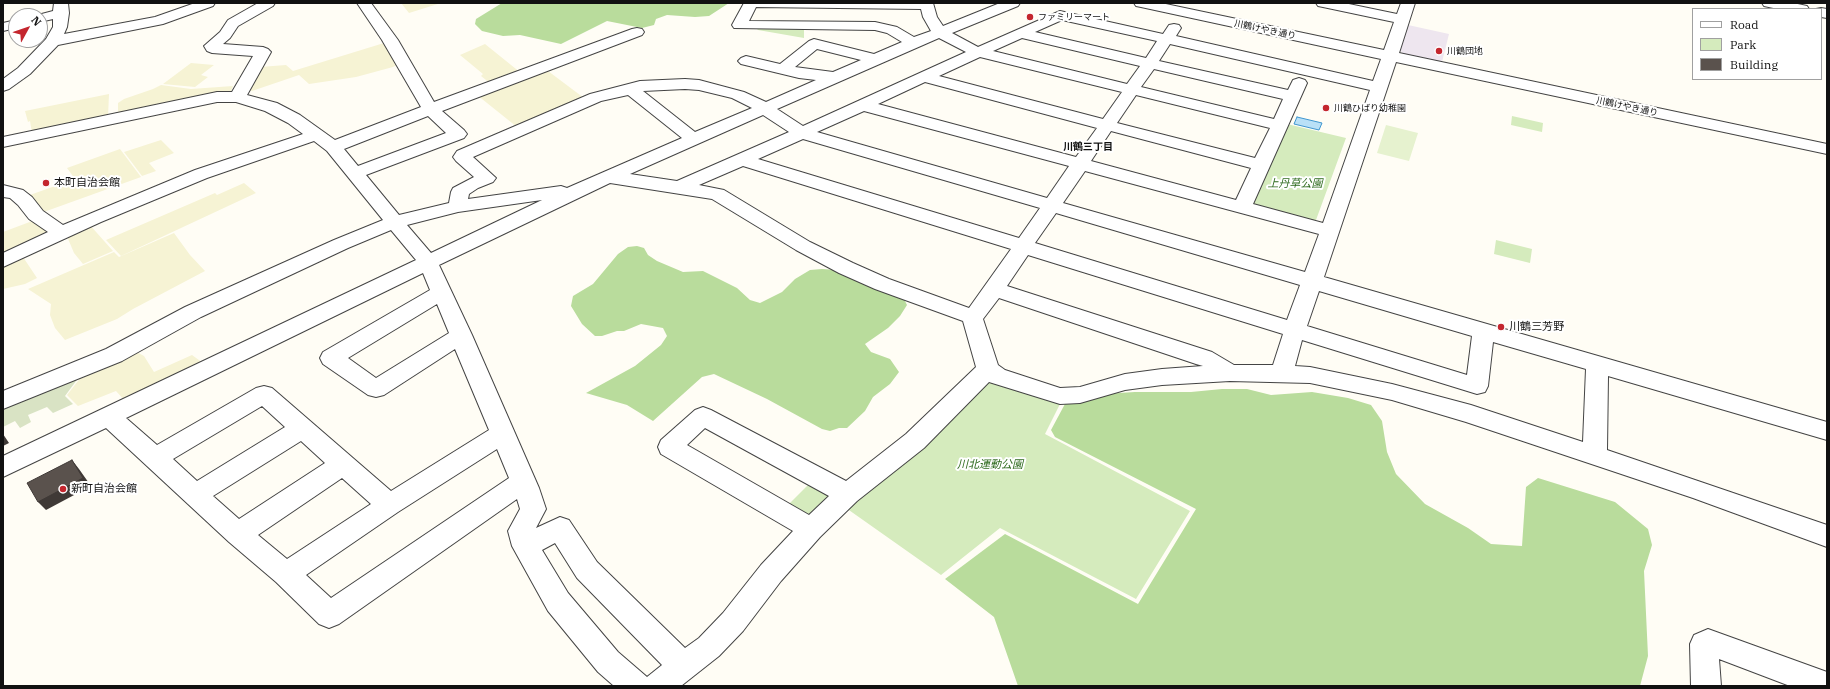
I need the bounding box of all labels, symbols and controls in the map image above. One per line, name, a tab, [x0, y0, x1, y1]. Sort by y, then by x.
north arrow	[8, 8, 48, 48]
legend	[1692, 8, 1822, 80]
marker: ファミリーマート	[1025, 12, 1035, 22]
place label: ファミリーマート	[1038, 12, 1110, 22]
text: N	[28, 13, 45, 29]
text: Road	[1730, 17, 1759, 32]
street label: 川鶴けやき通り	[1233, 18, 1297, 42]
text: Park	[1730, 37, 1756, 52]
marker: 川鶴団地	[1434, 46, 1444, 56]
place label: 川鶴団地	[1447, 46, 1483, 56]
text: Building	[1730, 57, 1778, 72]
street label: 川鶴けやき通り	[1595, 95, 1659, 119]
marker: 川鶴ひばり幼稚園	[1321, 103, 1331, 113]
place label: 川鶴ひばり幼稚園	[1334, 103, 1406, 113]
district label: 川鶴三丁目	[1063, 141, 1113, 153]
place label: 本町自治会館	[54, 176, 120, 190]
park label: 上丹草公園	[1268, 177, 1322, 191]
marker: 本町自治会館	[41, 178, 51, 188]
place label: 川鶴三芳野	[1509, 320, 1564, 334]
marker: 川鶴三芳野	[1496, 322, 1506, 332]
park label: 川北運動公園	[957, 458, 1023, 472]
place label: 新町自治会館	[71, 482, 137, 496]
marker: 新町自治会館	[58, 484, 68, 494]

